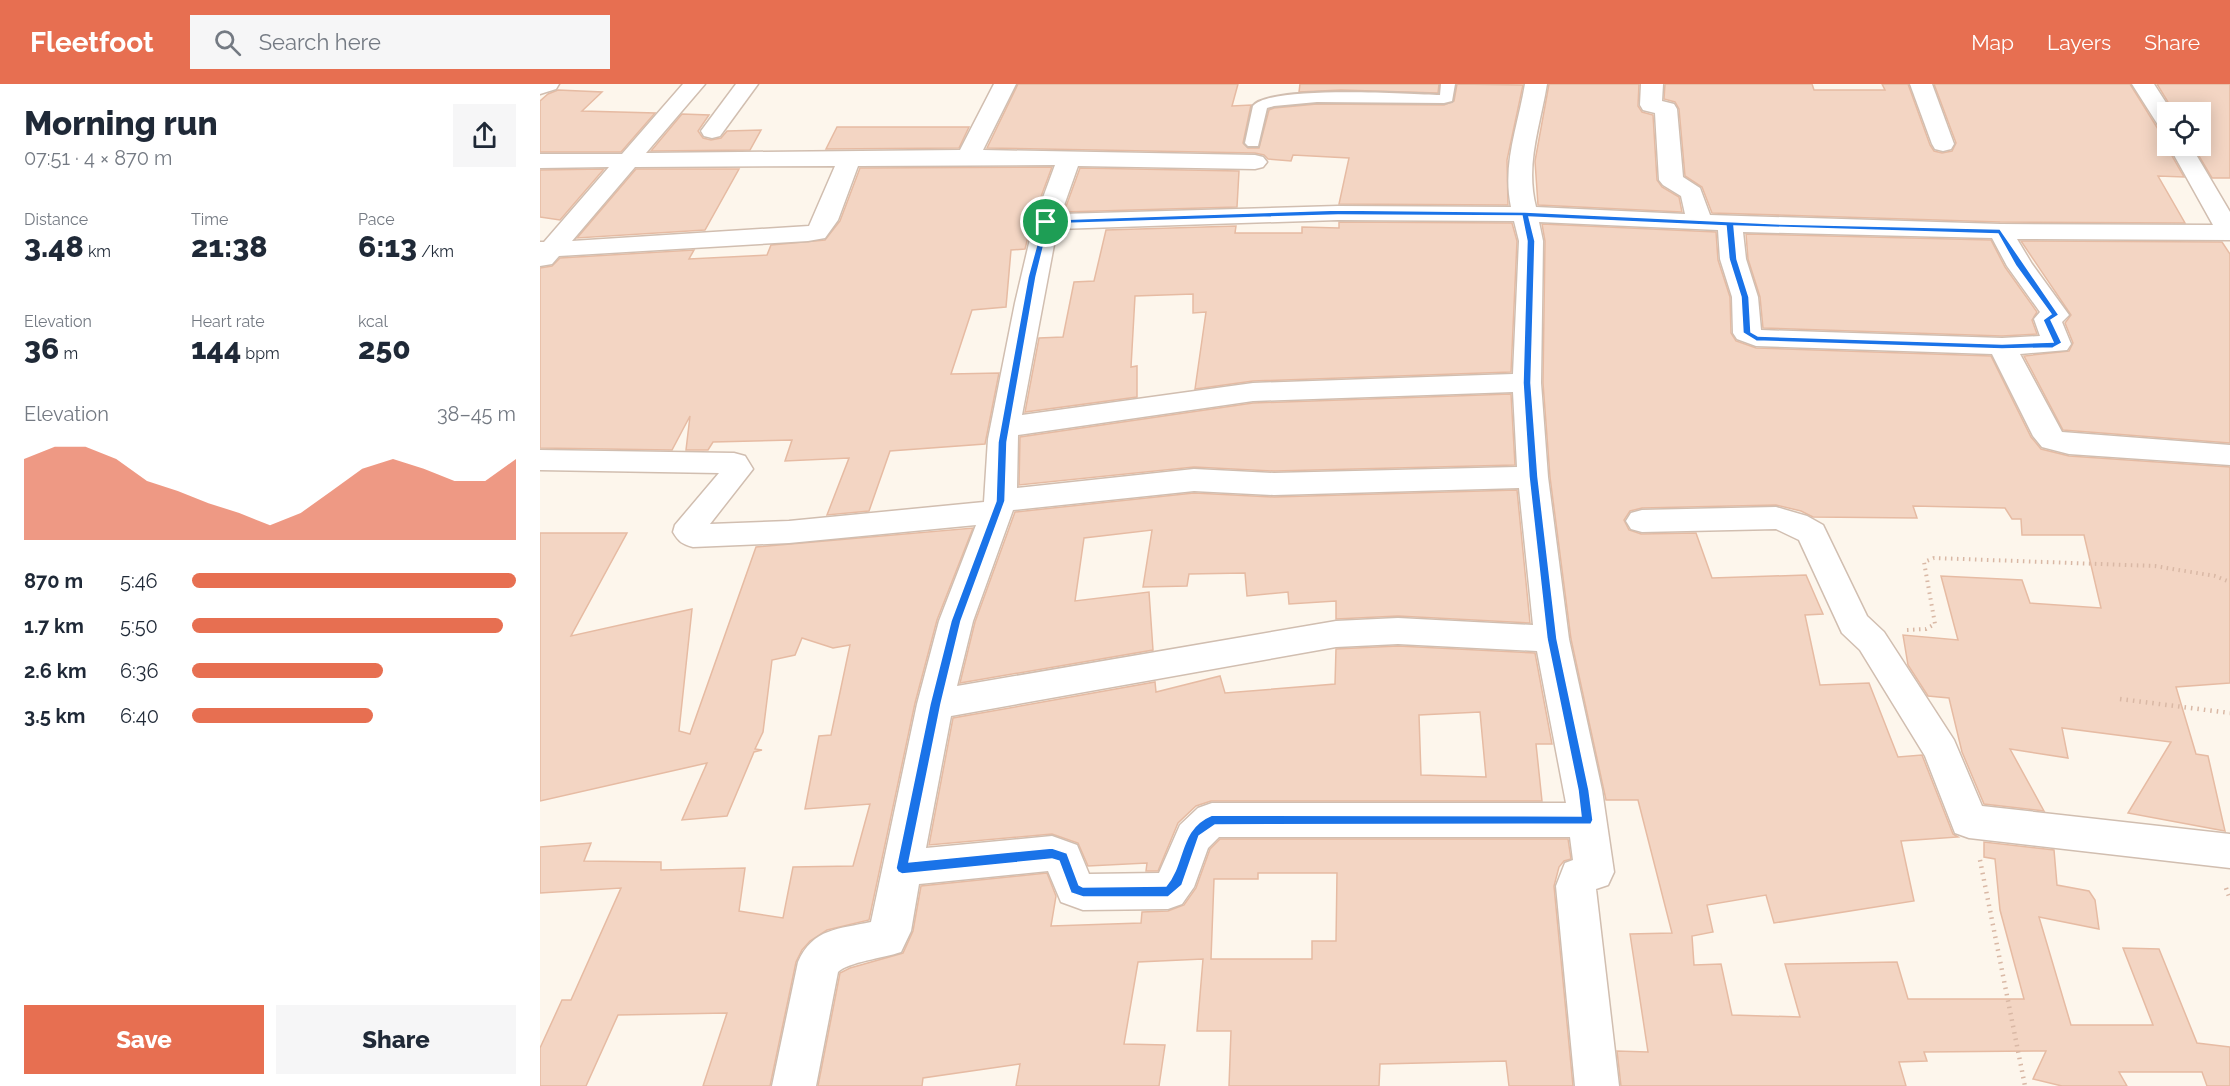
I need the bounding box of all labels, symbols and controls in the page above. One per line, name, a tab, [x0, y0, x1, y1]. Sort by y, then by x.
search box	[190, 15, 610, 69]
text: Fleetfoot	[30, 26, 154, 59]
icon: search	[211, 26, 244, 59]
text: Search here	[259, 29, 381, 55]
text: Map	[1971, 30, 2014, 55]
text: Layers	[2047, 30, 2111, 55]
text: Share	[2144, 30, 2200, 55]
map controls	[2157, 102, 2211, 156]
button: locate	[2157, 102, 2211, 156]
text: Morning run	[24, 104, 218, 143]
button: share	[453, 104, 516, 167]
text: 07:51 · 4 × 870 m	[24, 146, 172, 170]
pin	[1020, 196, 1071, 247]
icon: arrive	[1029, 205, 1062, 238]
text: Distance	[24, 210, 88, 229]
text: Time	[191, 210, 228, 229]
text: Pace	[358, 210, 395, 229]
text: 3.48	[24, 229, 84, 264]
text: 21:38	[191, 229, 267, 264]
text: 6:13	[358, 229, 417, 264]
text: km	[84, 242, 111, 261]
text: /km	[417, 242, 454, 261]
text: Elevation	[24, 312, 92, 331]
text: Heart rate	[191, 312, 265, 331]
text: kcal	[358, 312, 388, 331]
text: 36	[24, 331, 59, 366]
text: 144	[191, 331, 241, 366]
text: 250	[358, 331, 411, 366]
text: m	[59, 344, 78, 363]
text: bpm	[241, 344, 280, 363]
text: Elevation	[24, 402, 109, 426]
text: 38–45 m	[437, 402, 516, 426]
text: 870 m	[24, 569, 83, 593]
text: 5:46	[120, 569, 158, 593]
text: 1.7 km	[24, 614, 84, 638]
text: 5:50	[120, 614, 158, 638]
text: 2.6 km	[24, 659, 87, 683]
text: 6:36	[120, 659, 159, 683]
text: 3.5 km	[24, 704, 85, 728]
text: 6:40	[120, 704, 159, 728]
button: Save	[24, 1005, 264, 1074]
button: Share	[276, 1005, 516, 1074]

